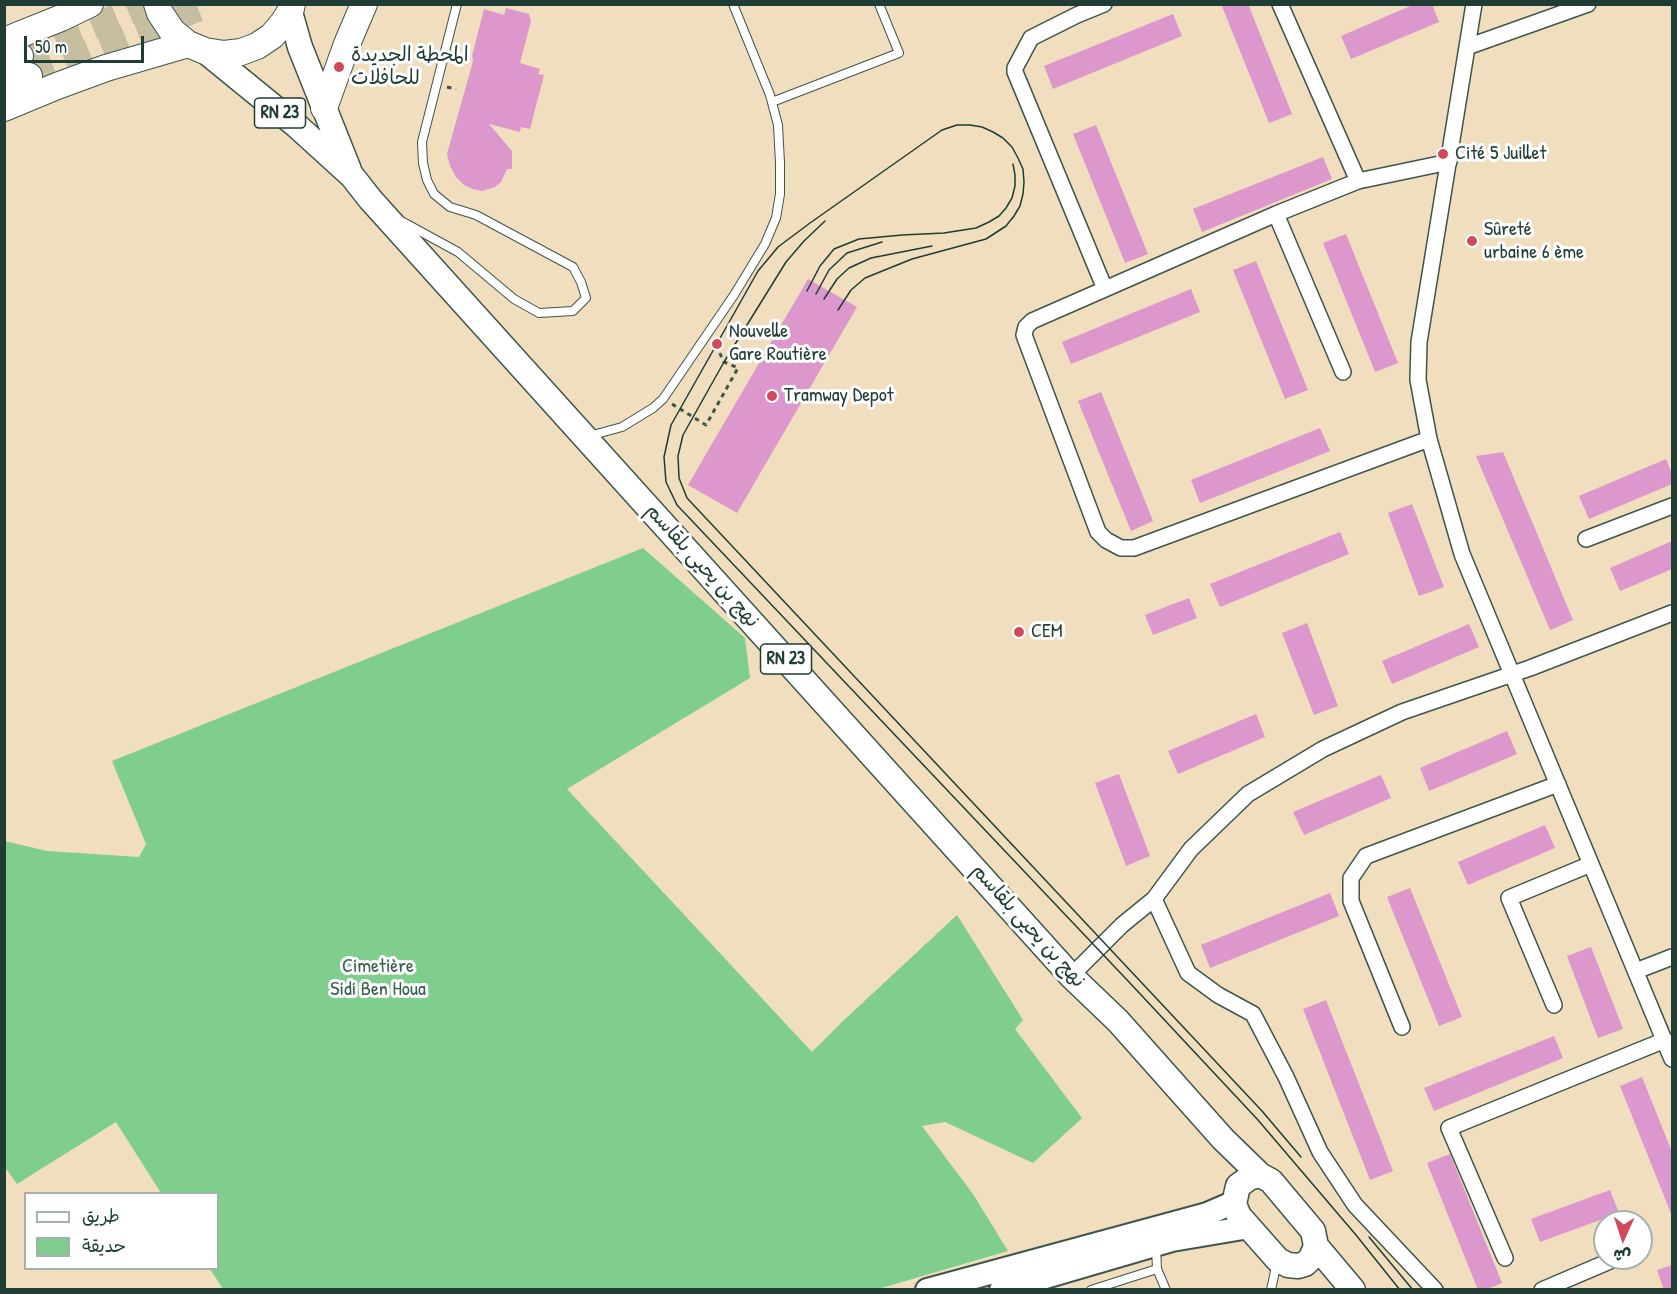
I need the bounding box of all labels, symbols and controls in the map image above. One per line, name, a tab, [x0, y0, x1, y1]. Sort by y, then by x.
scale bar	[27, 24, 147, 62]
text: 50 m	[35, 34, 67, 59]
place label: المحطة الجديدة للحافلات	[351, 44, 469, 91]
marker: المحطة الجديدة للحافلات	[332, 60, 346, 74]
road number: RN 23	[254, 98, 306, 128]
place label: Cité 5 Juillet	[1455, 142, 1546, 166]
marker: Cité 5 Juillet	[1436, 147, 1450, 161]
place label: Sûreté urbaine 6 ème	[1484, 218, 1584, 265]
marker: Sûreté urbaine 6 ème	[1465, 234, 1479, 248]
place label: Nouvelle Gare Routière	[729, 320, 827, 367]
marker: Nouvelle Gare Routière	[710, 337, 724, 351]
place label: Tramway Depot	[784, 384, 894, 408]
marker: Tramway Depot	[765, 389, 779, 403]
street label: نهج بن يحيى بلقاسم	[640, 499, 764, 633]
place label: CEM	[1031, 620, 1063, 644]
marker: CEM	[1012, 625, 1026, 639]
road number: RN 23	[760, 644, 812, 674]
street label: نهج بن يحيى بلقاسم	[966, 859, 1090, 993]
park label: Cimetière Sidi Ben Houa	[330, 955, 426, 1002]
legend	[24, 1192, 219, 1270]
text: طريق	[82, 1203, 120, 1228]
north arrow	[1593, 1210, 1653, 1270]
text: حديقة	[82, 1233, 126, 1258]
text: ش	[1613, 1245, 1632, 1267]

